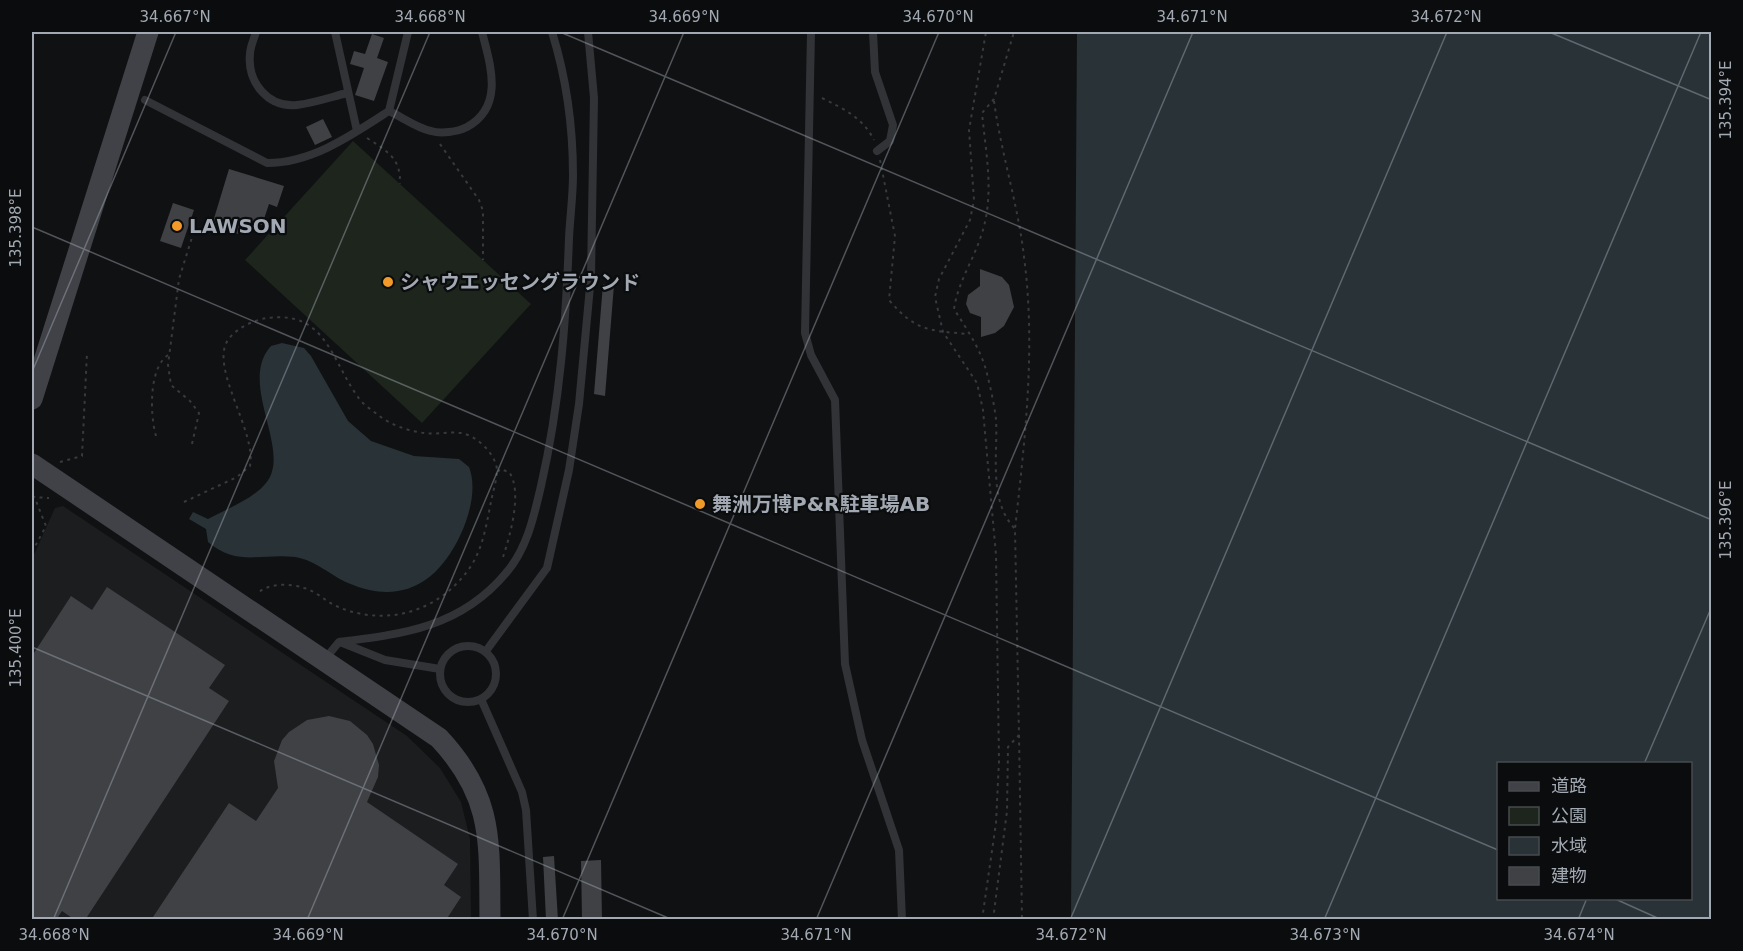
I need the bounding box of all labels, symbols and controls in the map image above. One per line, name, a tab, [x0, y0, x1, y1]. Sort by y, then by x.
text: 34.667°N	[139, 8, 211, 26]
text: 34.668°N	[394, 8, 466, 26]
text: 34.669°N	[648, 8, 720, 26]
text: 34.670°N	[902, 8, 974, 26]
text: 34.671°N	[1156, 8, 1228, 26]
text: 34.672°N	[1410, 8, 1482, 26]
text: 135.394°E	[1717, 60, 1735, 140]
text: 135.398°E	[7, 188, 25, 268]
place label: LAWSON	[189, 214, 287, 238]
marker: LAWSON	[170, 219, 184, 233]
place label: シャウエッセングラウンド	[400, 270, 640, 294]
marker: シャウエッセングラウンド	[381, 275, 395, 289]
text: 135.396°E	[1717, 480, 1735, 560]
place label: 舞洲万博P&R駐車場AB	[712, 492, 930, 516]
marker: 舞洲万博P&R駐車場AB	[693, 497, 707, 511]
text: 135.400°E	[7, 608, 25, 688]
legend	[1497, 762, 1692, 900]
text: 道路	[1551, 775, 1587, 796]
text: 公園	[1551, 805, 1587, 826]
text: 水域	[1551, 835, 1587, 856]
text: 建物	[1551, 865, 1587, 886]
text: 34.668°N	[18, 926, 90, 944]
text: 34.669°N	[272, 926, 344, 944]
text: 34.670°N	[526, 926, 598, 944]
text: 34.671°N	[780, 926, 852, 944]
text: 34.672°N	[1035, 926, 1107, 944]
text: 34.673°N	[1289, 926, 1361, 944]
text: 34.674°N	[1543, 926, 1615, 944]

